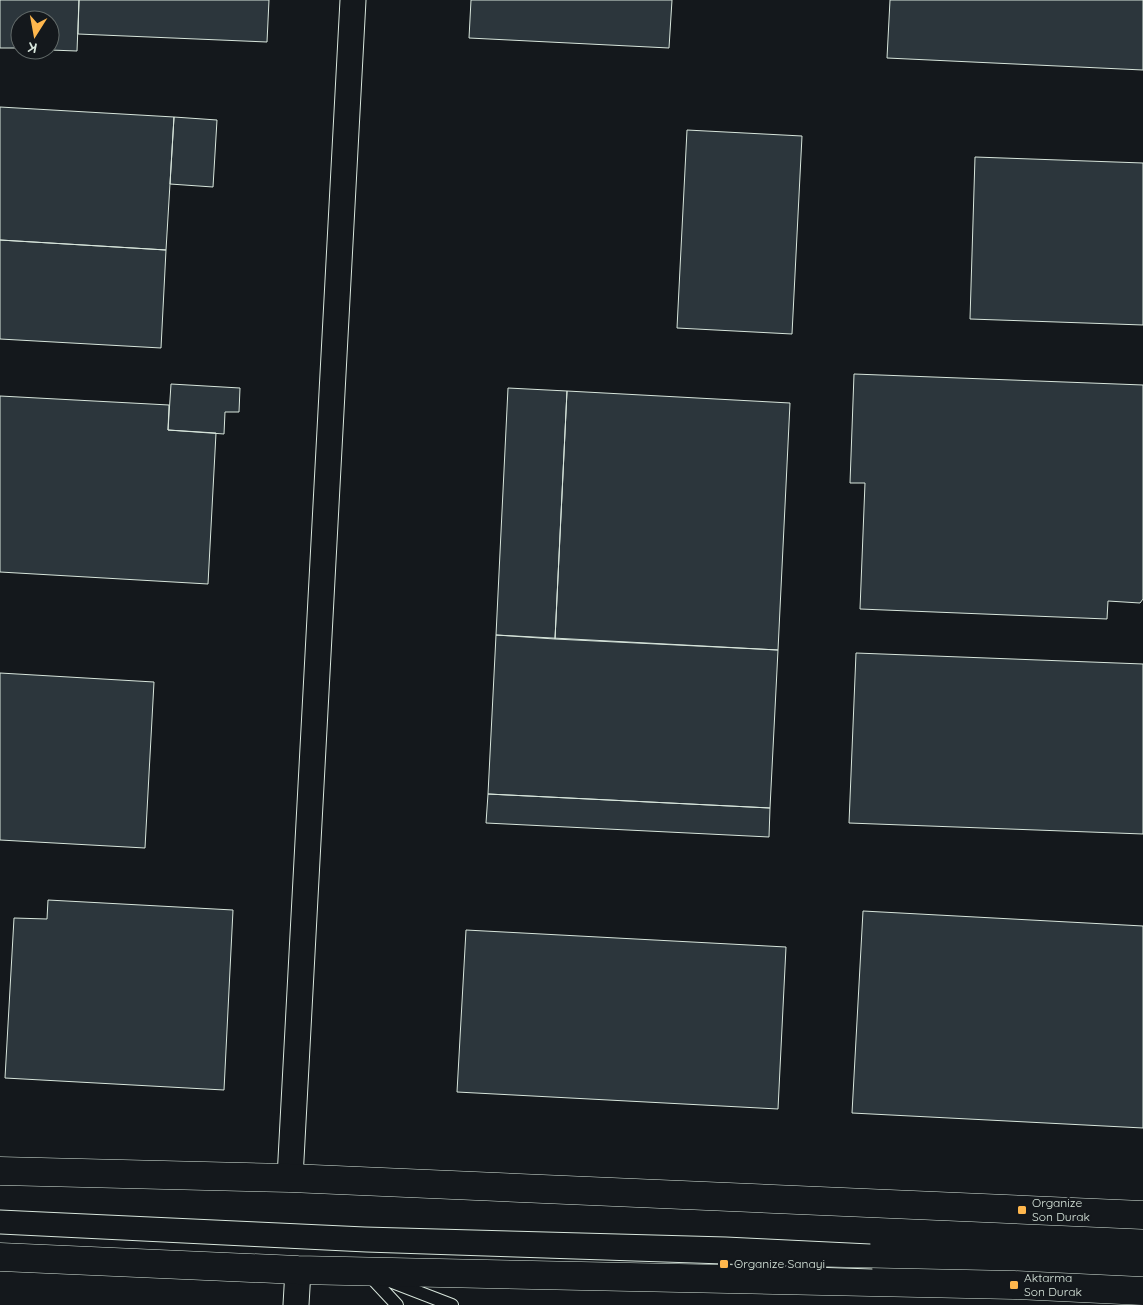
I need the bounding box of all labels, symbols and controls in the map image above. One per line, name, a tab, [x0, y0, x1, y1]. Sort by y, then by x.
north arrow	[10, 10, 60, 60]
text: K	[26, 38, 39, 57]
place label: Organize Son Durak	[1032, 1195, 1090, 1224]
marker: Organize Son Durak	[1016, 1204, 1028, 1216]
place label: Organize Sanayi	[734, 1256, 825, 1271]
marker: Organize Sanayi	[718, 1258, 730, 1270]
place label: Aktarma Son Durak	[1024, 1270, 1082, 1299]
marker: Aktarma Son Durak	[1008, 1279, 1020, 1291]

